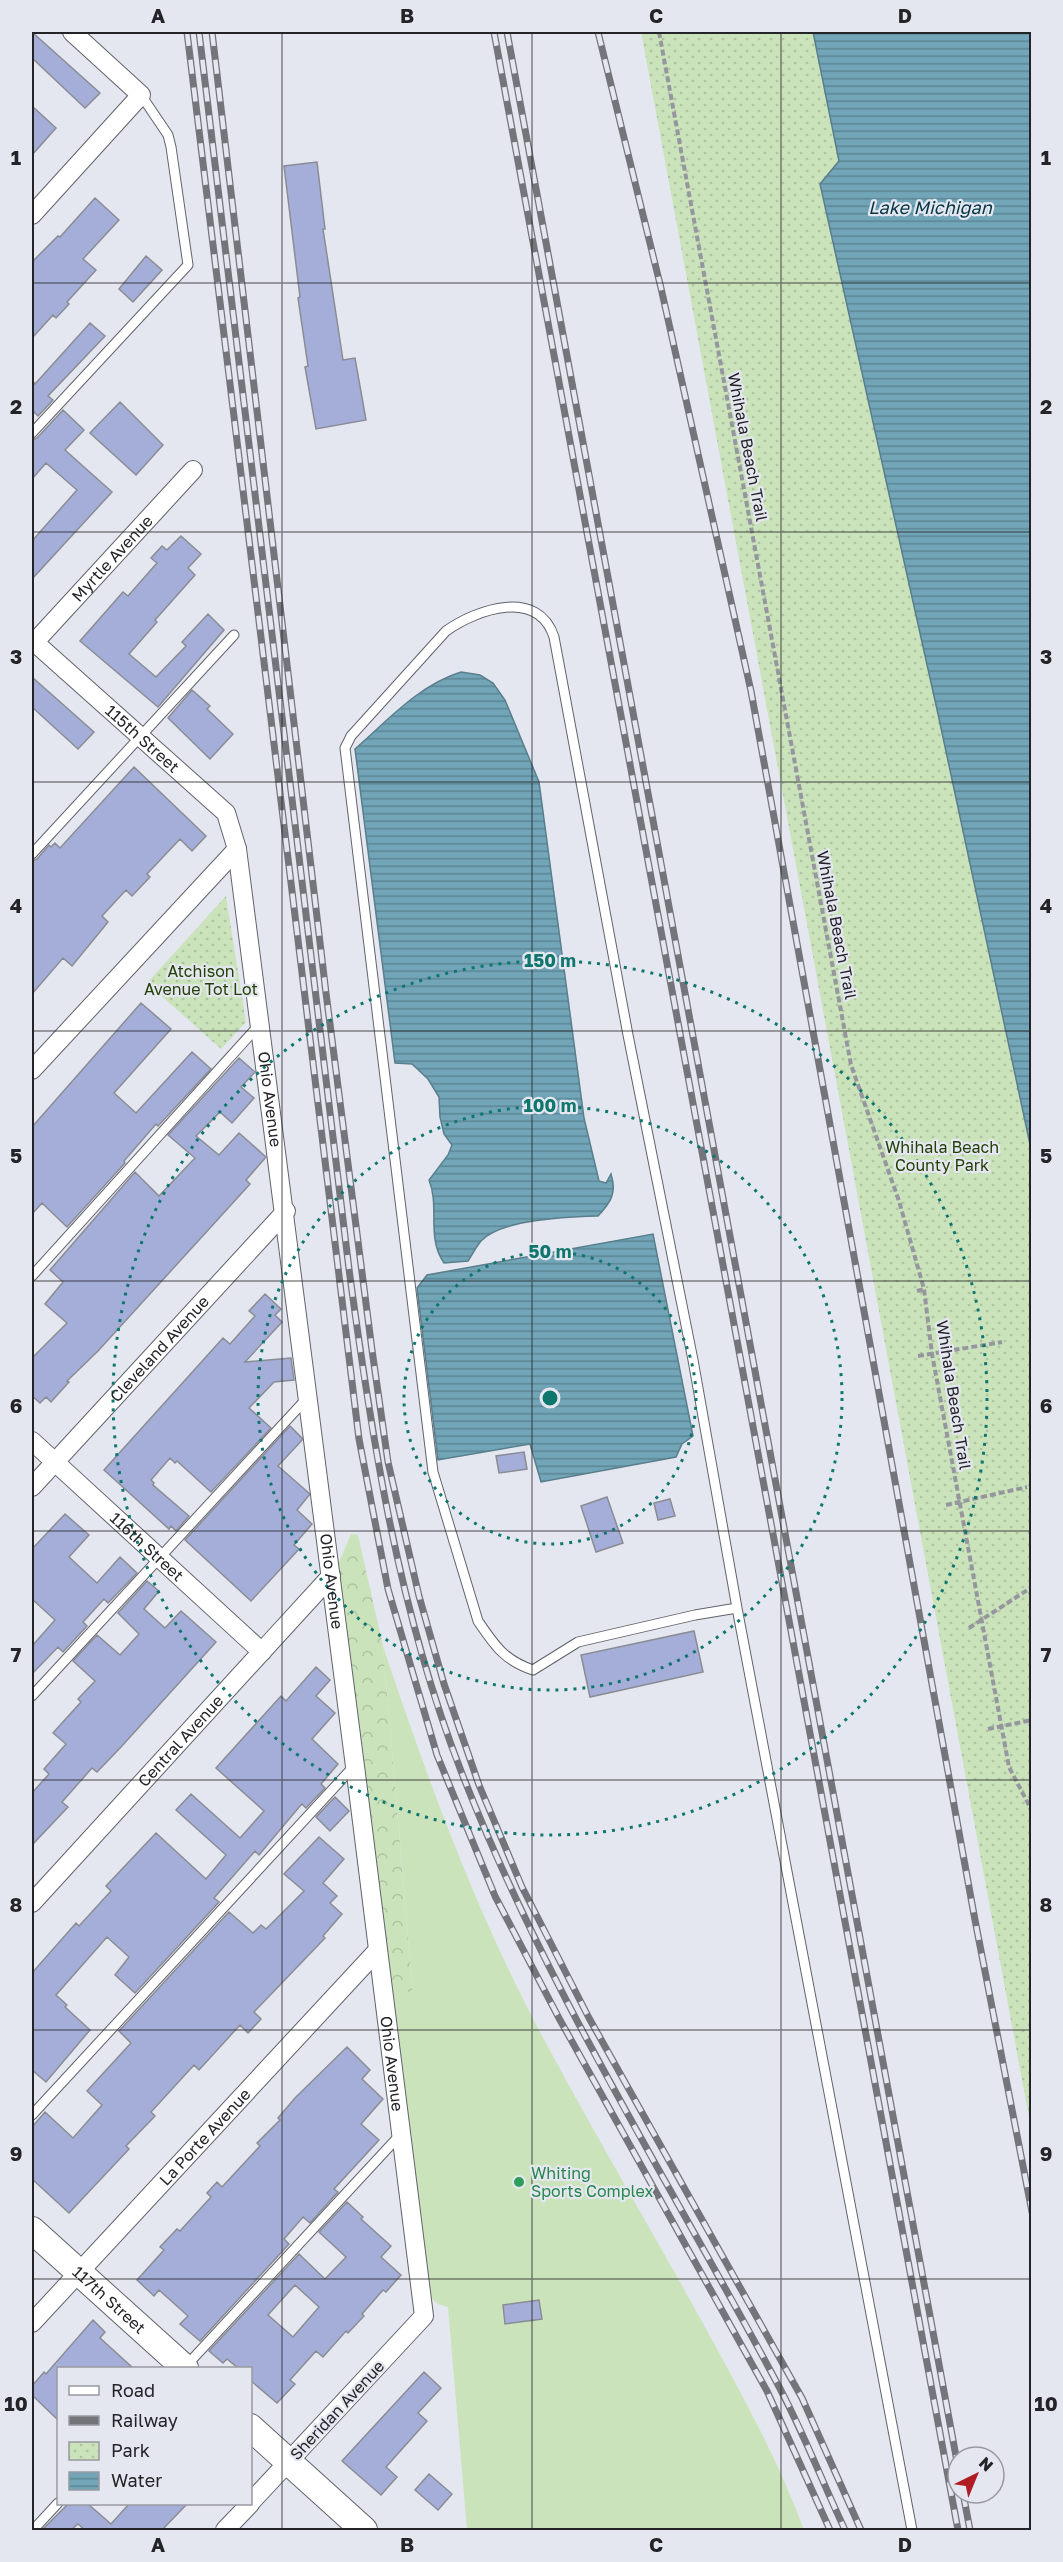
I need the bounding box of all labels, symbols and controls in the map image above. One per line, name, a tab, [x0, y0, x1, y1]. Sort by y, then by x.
text: A	[151, 3, 165, 27]
text: B	[400, 3, 414, 27]
text: C	[649, 3, 663, 27]
text: D	[898, 3, 912, 27]
text: 1	[11, 145, 21, 169]
text: 1	[1041, 145, 1051, 169]
water label: Lake Michigan	[868, 196, 993, 218]
street label: Whihala Beach Trail	[724, 371, 772, 523]
text: 2	[10, 394, 22, 418]
text: 2	[1040, 394, 1052, 418]
street label: Myrtle Avenue	[67, 511, 157, 606]
text: 3	[10, 644, 22, 668]
text: 3	[1040, 644, 1052, 668]
street label: 115th Street	[101, 700, 184, 777]
street label: Whihala Beach Trail	[813, 849, 861, 1001]
text: 4	[10, 893, 22, 917]
text: 4	[1040, 893, 1052, 917]
text: 150 m	[524, 949, 576, 971]
park label: Atchison Avenue Tot Lot	[144, 961, 258, 999]
street label: Ohio Avenue	[254, 1050, 286, 1148]
text: 100 m	[524, 1094, 576, 1116]
park label: Whihala Beach County Park	[885, 1137, 999, 1175]
text: 5	[10, 1143, 22, 1167]
text: 5	[1040, 1143, 1052, 1167]
text: 50 m	[529, 1240, 571, 1262]
street label: Cleveland Avenue	[106, 1291, 213, 1406]
street label: Whihala Beach Trail	[932, 1319, 976, 1471]
centre of rings	[540, 1388, 560, 1408]
text: 6	[10, 1393, 22, 1417]
text: 6	[1040, 1393, 1052, 1417]
street label: 116th Street	[106, 1508, 188, 1585]
street label: Ohio Avenue	[316, 1532, 348, 1630]
text: 7	[11, 1642, 22, 1666]
text: 7	[1041, 1642, 1052, 1666]
street label: Central Avenue	[134, 1691, 227, 1791]
text: 8	[10, 1892, 22, 1916]
text: 8	[1040, 1892, 1052, 1916]
street label: Ohio Avenue	[376, 2015, 408, 2113]
street label: La Porte Avenue	[155, 2084, 255, 2189]
text: 9	[10, 2141, 22, 2165]
text: 9	[1040, 2141, 1052, 2165]
place label: Whiting Sports Complex	[531, 2163, 654, 2201]
marker: Whiting Sports Complex	[512, 2175, 526, 2189]
street label: 117th Street	[68, 2262, 150, 2338]
street label: Sheridan Avenue	[286, 2356, 388, 2464]
legend	[57, 2367, 252, 2505]
text: Road	[111, 2379, 155, 2401]
text: 10	[4, 2391, 28, 2415]
text: 10	[1034, 2391, 1058, 2415]
text: Railway	[111, 2409, 178, 2431]
text: Park	[111, 2439, 150, 2461]
north arrow	[946, 2445, 1006, 2505]
text: N	[975, 2453, 998, 2475]
text: Water	[111, 2469, 162, 2491]
text: A	[151, 2532, 165, 2556]
text: B	[400, 2532, 414, 2556]
text: C	[649, 2532, 663, 2556]
text: D	[898, 2532, 912, 2556]

